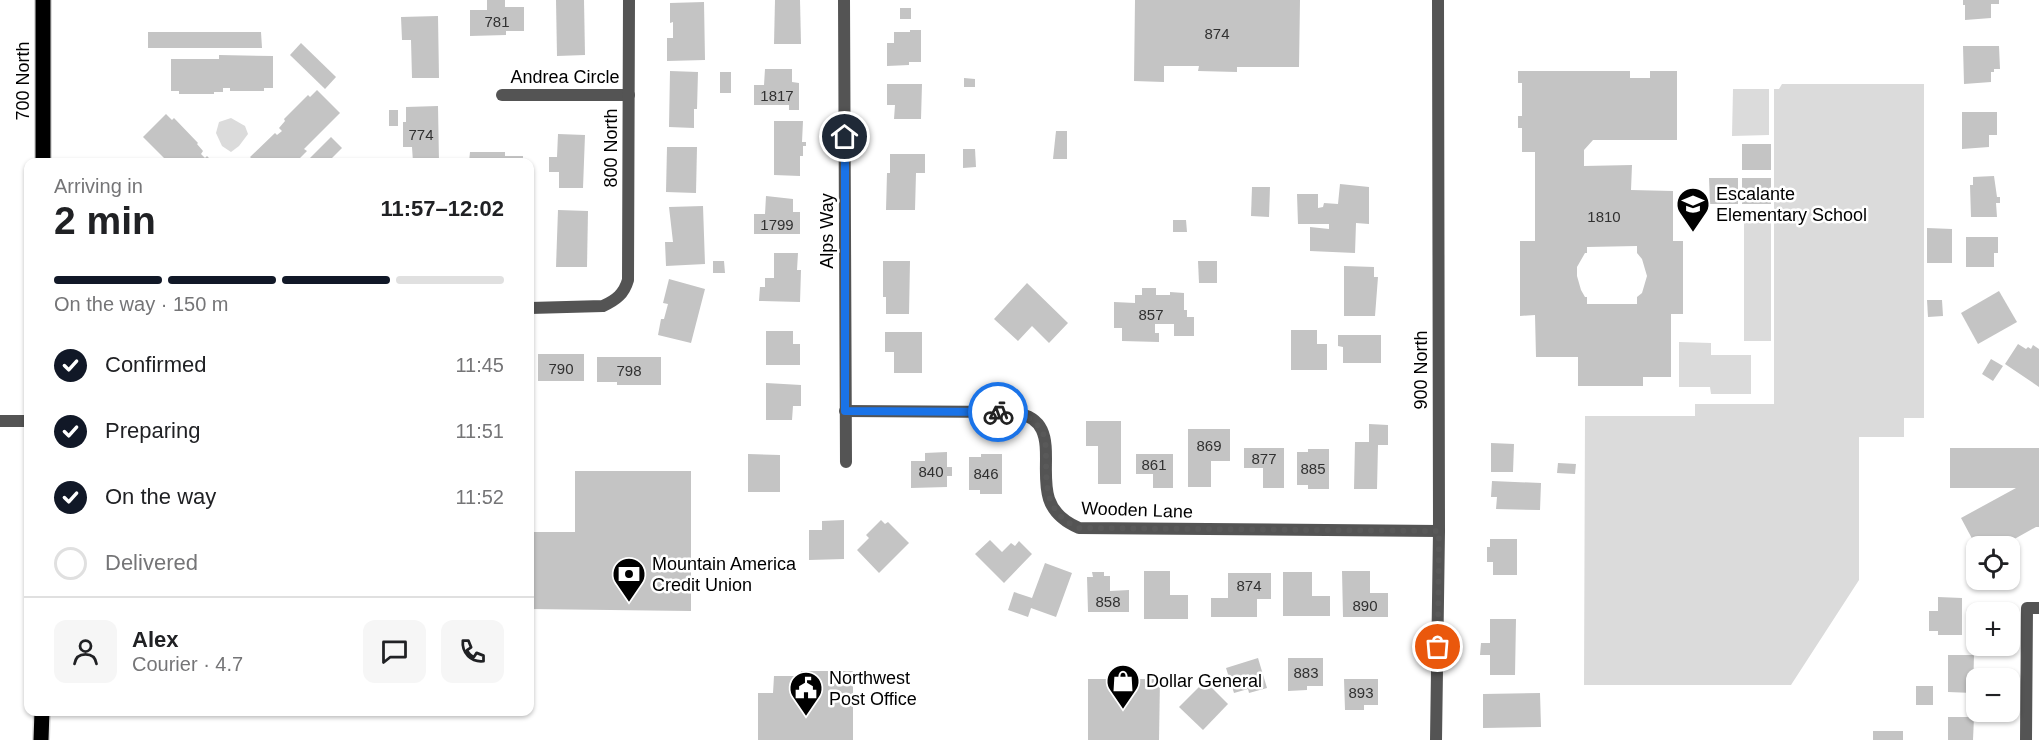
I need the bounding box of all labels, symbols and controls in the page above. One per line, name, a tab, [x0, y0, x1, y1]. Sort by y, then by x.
house number: 781	[484, 13, 510, 30]
house number: 874	[1204, 25, 1230, 42]
street label: 700 North	[13, 41, 33, 121]
street label: Andrea Circle	[510, 67, 620, 87]
house number: 1817	[760, 87, 794, 104]
street label: 800 North	[601, 108, 621, 188]
pin	[819, 111, 870, 162]
icon: home	[828, 120, 861, 153]
house number: 774	[408, 126, 434, 143]
text: Arriving in	[54, 175, 143, 197]
place label: Escalante Elementary School	[1716, 184, 1867, 225]
school or university icon: Escalante Elementary School	[1675, 186, 1711, 233]
street label: Alps Way	[817, 193, 837, 269]
text: 11:57–12:02	[380, 196, 504, 221]
text: 2 min	[54, 199, 156, 242]
house number: 1810	[1587, 208, 1621, 225]
house number: 1799	[760, 216, 794, 233]
text: On the way · 150 m	[54, 293, 229, 315]
house number: 857	[1138, 306, 1164, 323]
street label: 900 North	[1411, 330, 1431, 410]
icon: check	[54, 349, 87, 382]
text: Confirmed	[105, 352, 206, 377]
text: 11:45	[455, 354, 504, 376]
house number: 790	[548, 360, 574, 377]
house number: 798	[616, 362, 642, 379]
courier	[968, 382, 1028, 442]
icon: bike	[982, 396, 1015, 429]
icon: check	[54, 415, 87, 448]
text: Preparing	[105, 418, 200, 443]
text: 11:51	[455, 420, 504, 442]
house number: 869	[1196, 437, 1222, 454]
house number: 877	[1251, 450, 1277, 467]
house number: 861	[1141, 456, 1167, 473]
house number: 885	[1300, 460, 1326, 477]
house number: 840	[918, 463, 944, 480]
house number: 846	[973, 465, 999, 482]
icon: check	[54, 481, 87, 514]
text: On the way	[105, 484, 216, 509]
text: 11:52	[455, 486, 504, 508]
street label: Wooden Lane	[1081, 498, 1193, 522]
map controls	[1966, 536, 2020, 722]
button: locate	[1966, 536, 2020, 590]
text: Delivered	[105, 550, 198, 575]
place label: Mountain America Credit Union	[652, 554, 797, 595]
bank icon: Mountain America Credit Union	[611, 556, 647, 603]
house number: 874	[1236, 577, 1262, 594]
house number: 858	[1095, 593, 1121, 610]
house number: 890	[1352, 597, 1378, 614]
button: +	[1966, 602, 2020, 656]
button: person	[54, 620, 117, 683]
button: chat	[363, 620, 426, 683]
button: phone	[441, 620, 504, 683]
pin	[1412, 621, 1463, 672]
text: Alex	[132, 627, 178, 652]
icon: bag	[1421, 630, 1454, 663]
text: Courier · 4.7	[132, 653, 243, 675]
shop icon: Dollar General	[1105, 663, 1141, 710]
house number: 883	[1293, 664, 1319, 681]
place label: Northwest Post Office	[829, 668, 917, 709]
button: −	[1966, 668, 2020, 722]
public building icon: Northwest Post Office	[788, 670, 824, 717]
place label: Dollar General	[1146, 671, 1262, 691]
house number: 893	[1348, 684, 1374, 701]

